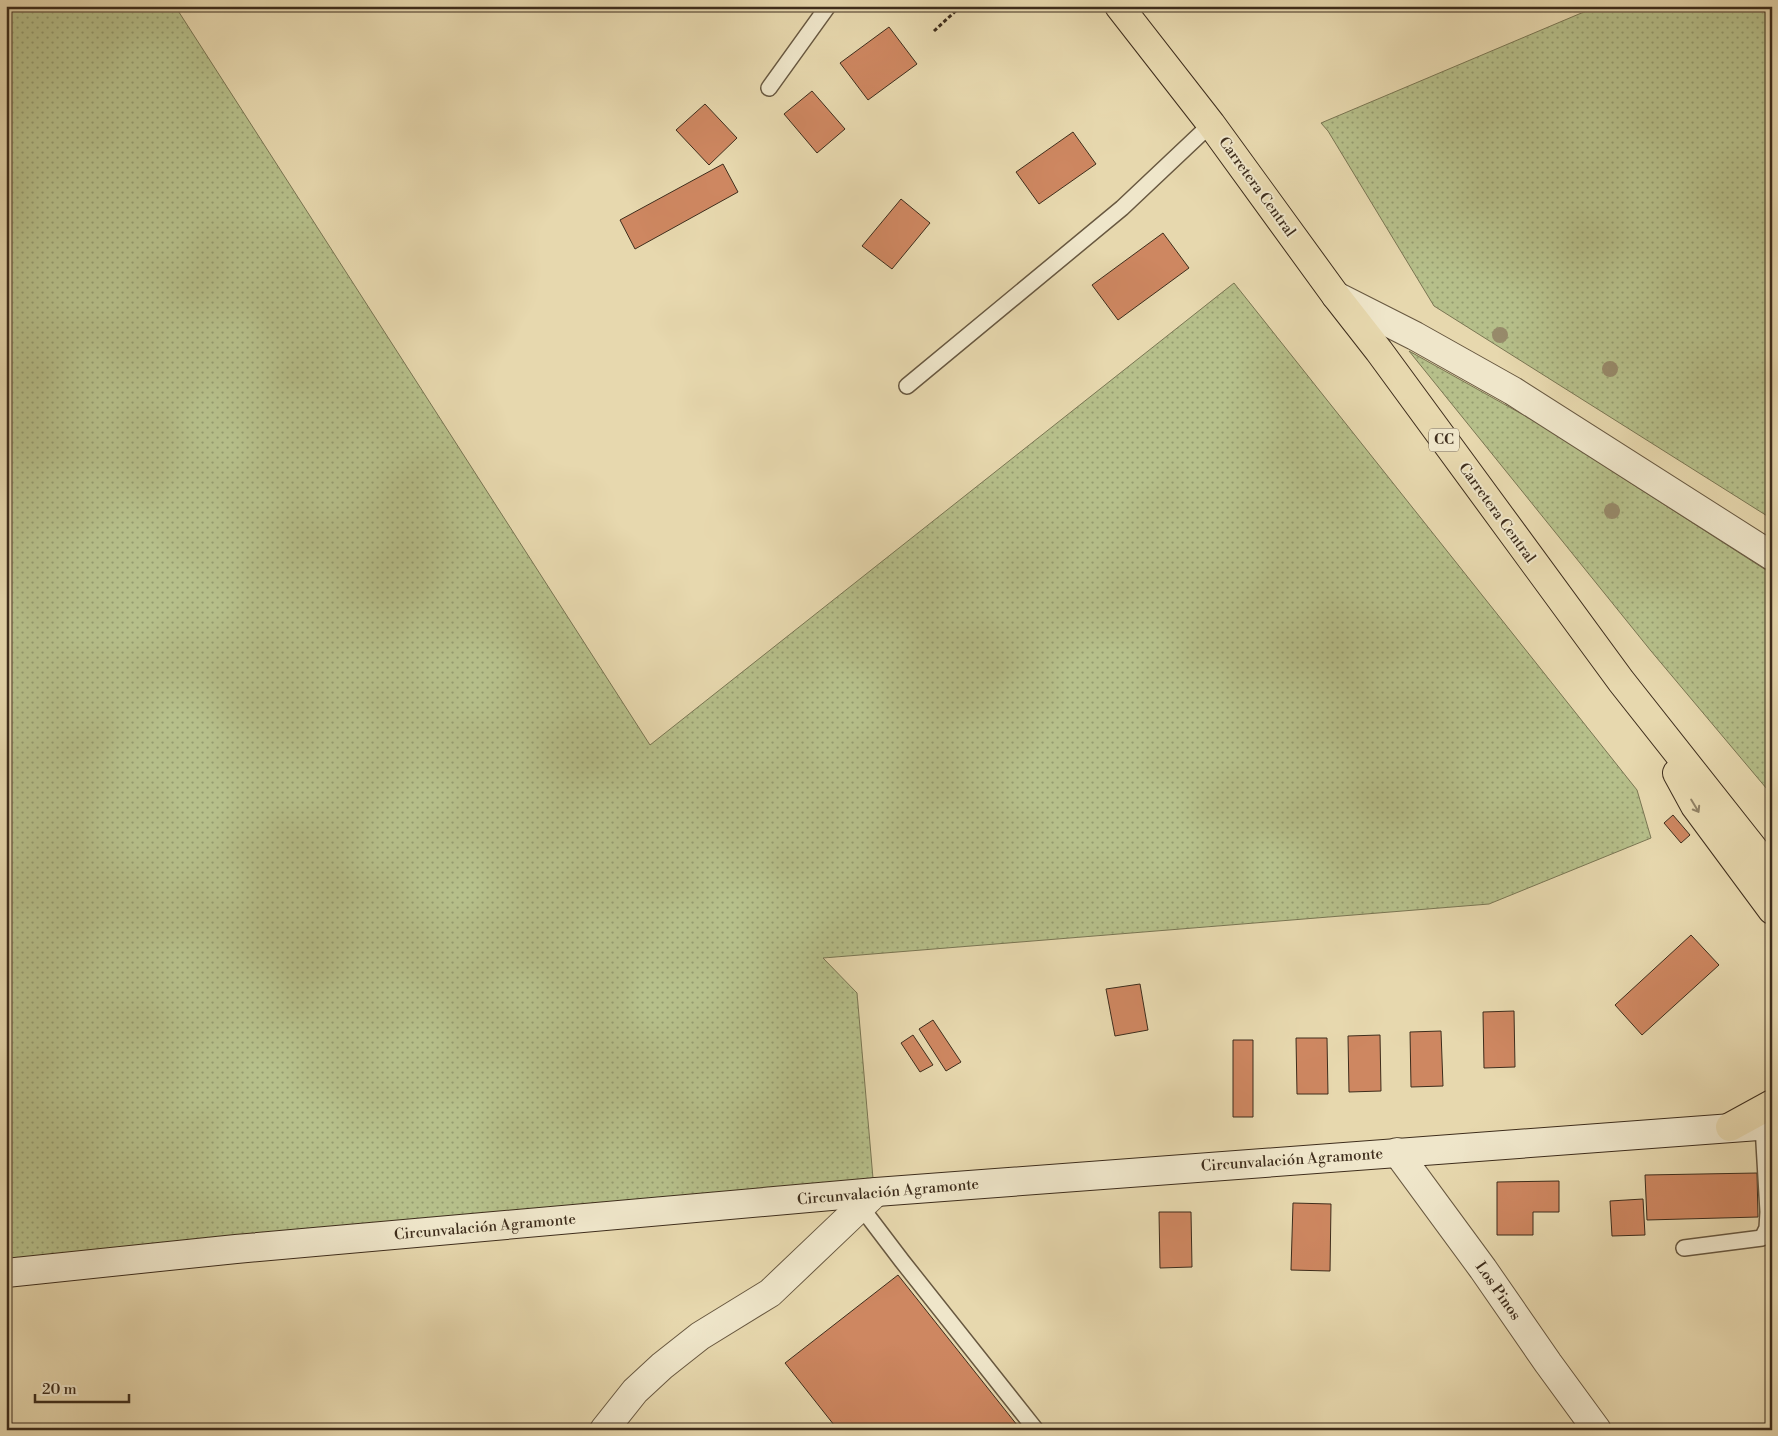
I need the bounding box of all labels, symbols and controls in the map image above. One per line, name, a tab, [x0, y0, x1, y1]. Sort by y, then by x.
street label: Carretera Central	[1214, 133, 1300, 241]
road number: CC	[1429, 428, 1459, 452]
street label: Carretera Central	[1454, 459, 1540, 567]
one-way arrow	[1691, 798, 1701, 812]
street label: Circunvalación Agramonte	[1200, 1144, 1384, 1176]
street label: Circunvalación Agramonte	[796, 1175, 980, 1209]
street label: Circunvalación Agramonte	[393, 1210, 577, 1244]
street label: Los Pinos	[1471, 1258, 1525, 1324]
scale bar	[35, 1371, 129, 1403]
text: 20 m	[42, 1380, 77, 1399]

